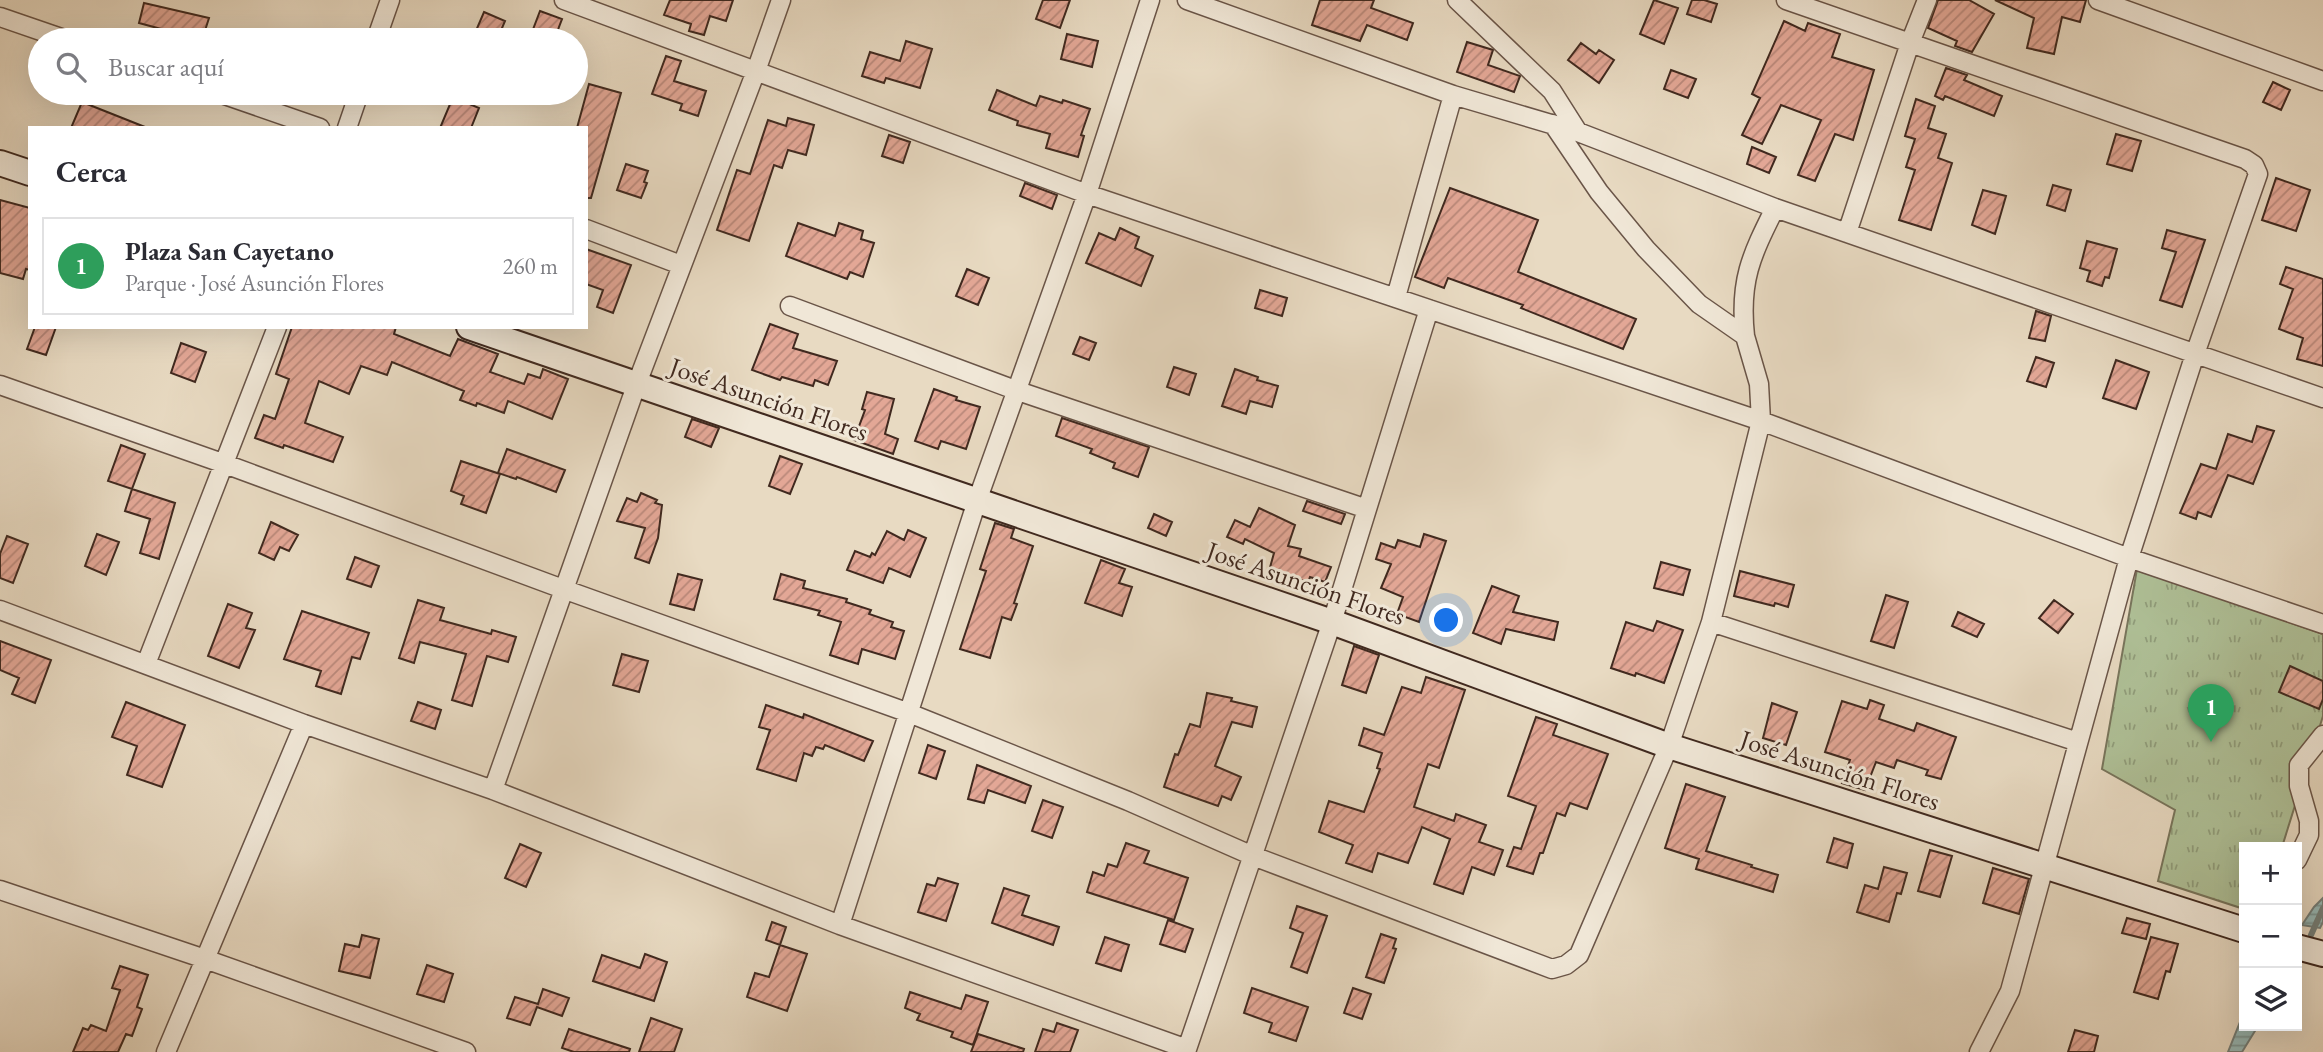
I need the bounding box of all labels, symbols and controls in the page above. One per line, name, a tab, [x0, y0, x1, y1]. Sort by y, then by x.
search box	[28, 28, 588, 105]
icon: search	[52, 48, 90, 86]
text: Buscar aquí	[108, 50, 224, 84]
text: Cerca	[56, 152, 127, 191]
text: Plaza San Cayetano	[125, 234, 334, 268]
text: 1	[75, 251, 87, 281]
text: 260 m	[502, 251, 558, 281]
text: Parque · José Asunción Flores	[125, 268, 384, 298]
street label: José Asunción Flores	[663, 348, 873, 449]
street label: José Asunción Flores	[1200, 532, 1410, 633]
your location	[1429, 603, 1463, 637]
pin: 1	[2188, 684, 2234, 742]
street label: José Asunción Flores	[1734, 721, 1944, 818]
map controls	[2239, 842, 2302, 1031]
button: +	[2239, 842, 2302, 905]
button: −	[2239, 905, 2302, 968]
button: layers	[2239, 968, 2302, 1031]

